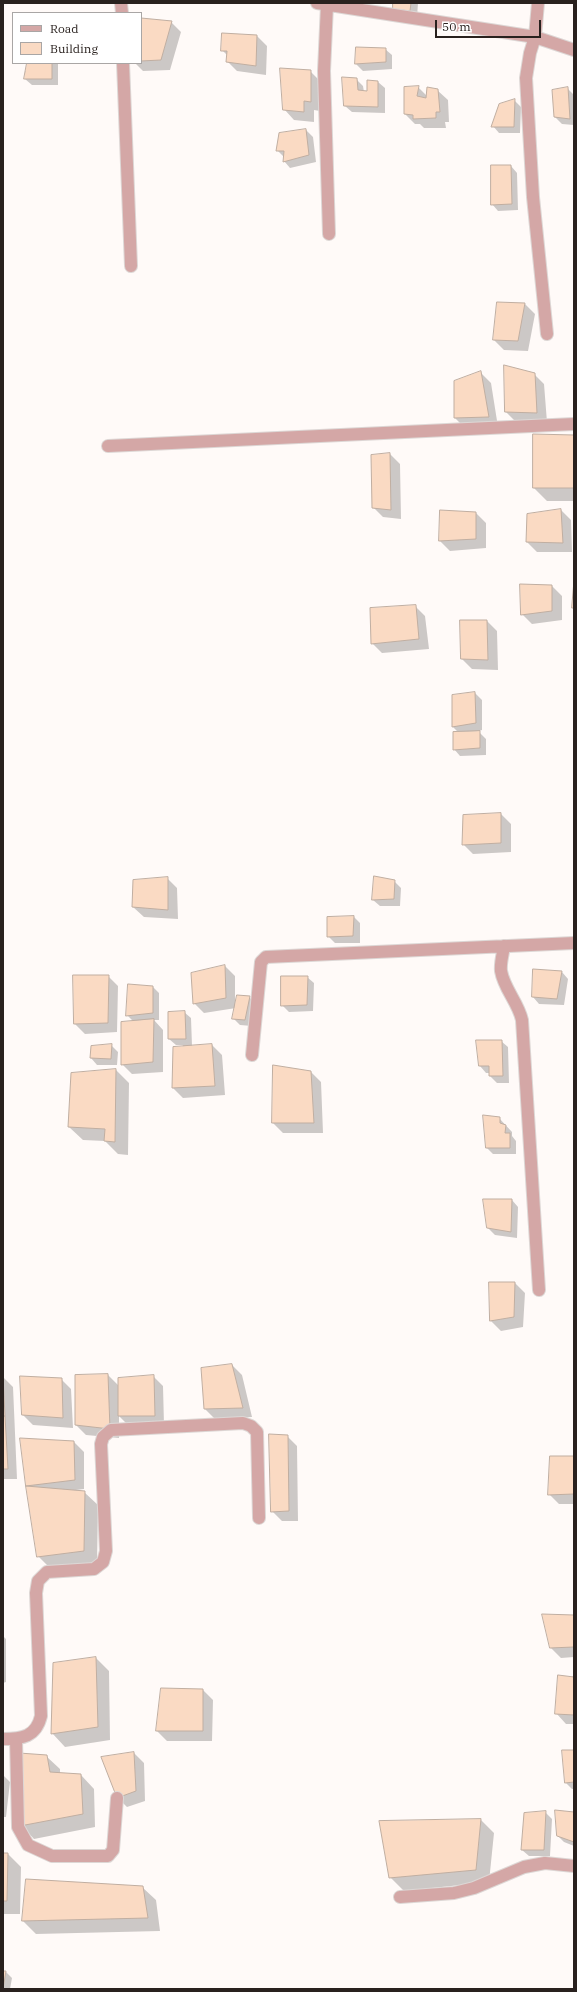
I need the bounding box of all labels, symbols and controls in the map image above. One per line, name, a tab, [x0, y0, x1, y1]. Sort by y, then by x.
legend	[12, 12, 142, 64]
scale bar	[437, 12, 543, 38]
text: 50 m	[442, 19, 471, 34]
text: Road	[50, 21, 79, 36]
text: Building	[50, 41, 98, 56]

